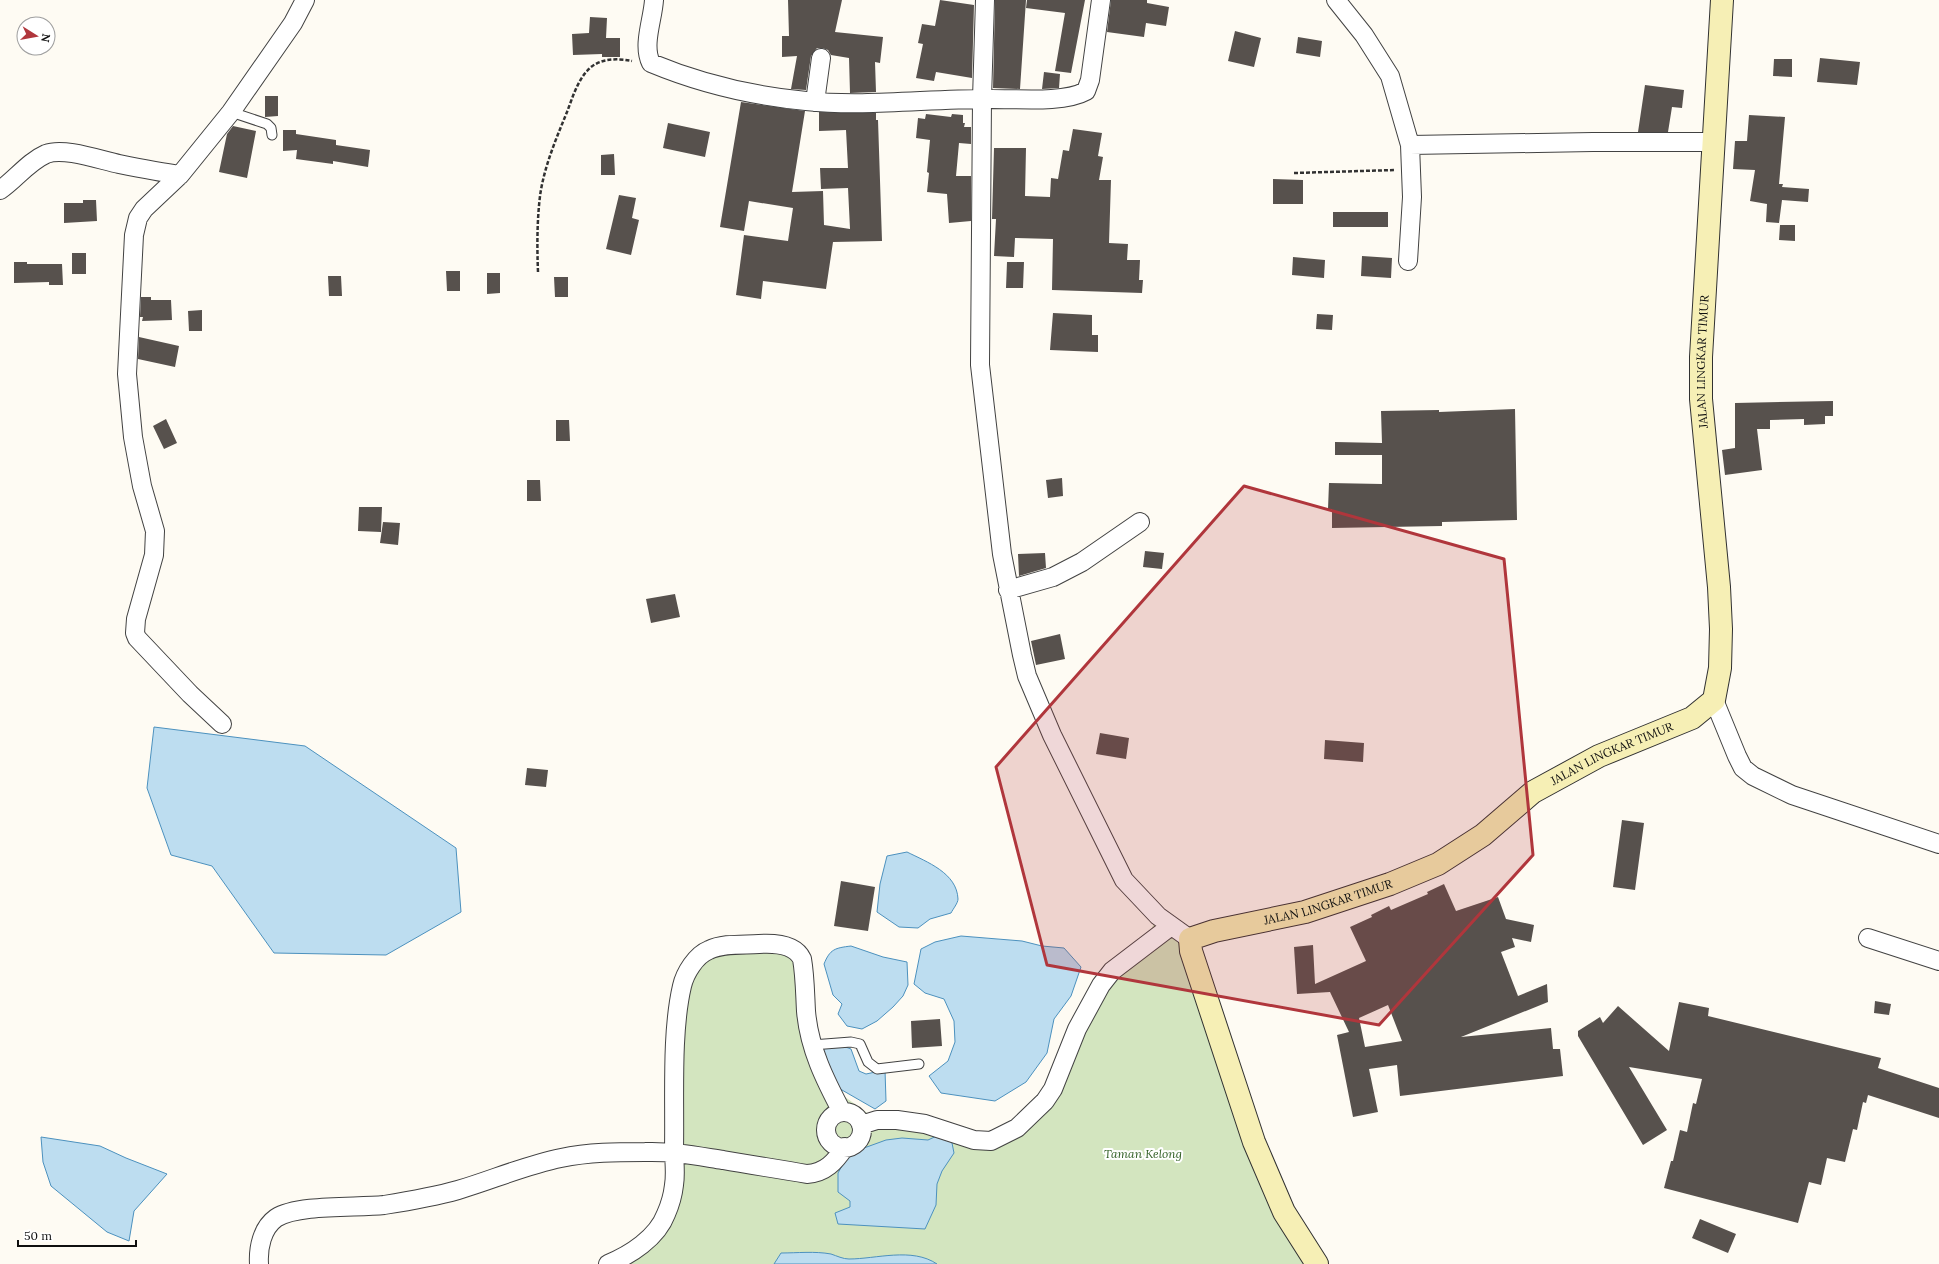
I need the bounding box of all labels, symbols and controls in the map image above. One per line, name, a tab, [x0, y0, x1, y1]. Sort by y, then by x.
north arrow	[16, 16, 56, 56]
text: N	[38, 32, 54, 44]
street label: JALAN LINGKAR TIMUR	[1693, 294, 1712, 430]
street label: JALAN LINGKAR TIMUR	[1547, 718, 1676, 789]
street label: JALAN LINGKAR TIMUR	[1261, 876, 1395, 928]
park label: Taman Kelong	[1104, 1146, 1182, 1161]
scale bar	[18, 1222, 136, 1248]
text: 50 m	[24, 1228, 52, 1243]

